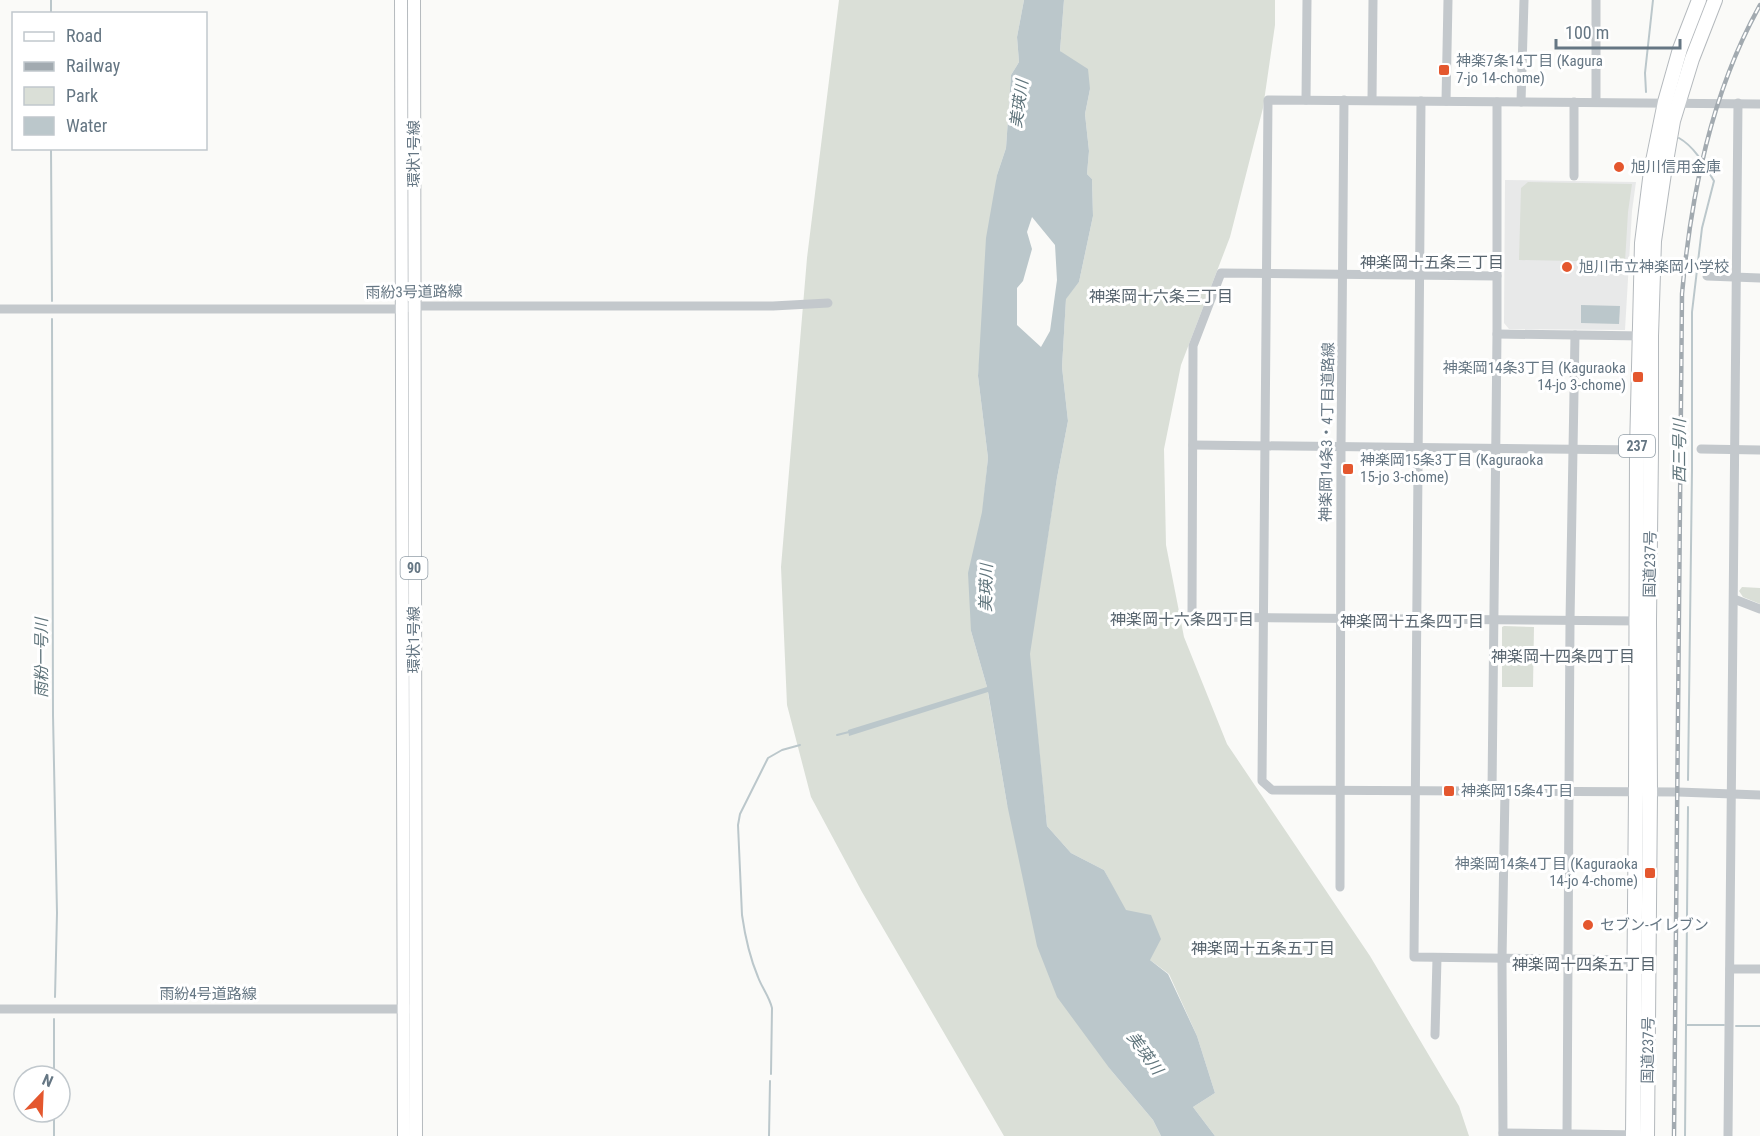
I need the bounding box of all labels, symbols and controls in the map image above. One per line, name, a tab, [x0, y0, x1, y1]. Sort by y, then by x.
legend	[12, 12, 207, 150]
scale bar	[1556, 12, 1680, 50]
text: 100 m	[1565, 22, 1609, 43]
text: Road	[66, 25, 102, 46]
place label: 神楽7条14丁目 (Kagura 7-jo 14-chome)	[1456, 52, 1603, 87]
text: Railway	[66, 55, 121, 76]
marker: 神楽7条14丁目 (Kagura 7-jo 14-chome)	[1437, 63, 1451, 77]
water label: 美瑛川	[1006, 77, 1032, 129]
text: Park	[66, 85, 98, 106]
text: Water	[66, 115, 108, 136]
street label: 環状1号線	[405, 120, 423, 188]
place label: 旭川信用金庫	[1631, 158, 1721, 176]
marker: 旭川信用金庫	[1612, 160, 1626, 174]
district label: 神楽岡十五条三丁目	[1360, 253, 1504, 272]
place label: 旭川市立神楽岡小学校	[1579, 258, 1729, 276]
marker: 旭川市立神楽岡小学校	[1560, 260, 1574, 274]
street label: 雨紛3号道路線	[365, 282, 463, 302]
district label: 神楽岡十六条三丁目	[1089, 287, 1233, 306]
street label: 神楽岡14条3・4丁目道路線	[1316, 342, 1338, 522]
place label: 神楽岡14条3丁目 (Kaguraoka 14-jo 3-chome)	[1443, 359, 1626, 394]
marker: 神楽岡14条3丁目 (Kaguraoka 14-jo 3-chome)	[1631, 370, 1645, 384]
water label: 西三号川	[1670, 417, 1689, 483]
road number: 237	[1619, 435, 1655, 457]
place label: 神楽岡15条3丁目 (Kaguraoka 15-jo 3-chome)	[1360, 451, 1543, 486]
marker: 神楽岡15条3丁目 (Kaguraoka 15-jo 3-chome)	[1341, 462, 1355, 476]
street label: 国道237号	[1640, 530, 1660, 598]
road number: 90	[400, 557, 428, 579]
water label: 美瑛川	[976, 562, 996, 612]
street label: 環状1号線	[405, 606, 423, 674]
district label: 神楽岡十六条四丁目	[1110, 610, 1254, 629]
district label: 神楽岡十五条四丁目	[1340, 612, 1484, 631]
water label: 雨粉一号川	[32, 616, 51, 698]
district label: 神楽岡十四条四丁目	[1491, 647, 1635, 666]
place label: 神楽岡15条4丁目	[1461, 782, 1573, 800]
marker: 神楽岡15条4丁目	[1442, 784, 1456, 798]
place label: 神楽岡14条4丁目 (Kaguraoka 14-jo 4-chome)	[1455, 855, 1638, 890]
marker: 神楽岡14条4丁目 (Kaguraoka 14-jo 4-chome)	[1643, 866, 1657, 880]
place label: セブン-イレブン	[1600, 916, 1709, 934]
marker: セブン-イレブン	[1581, 918, 1595, 932]
district label: 神楽岡十五条五丁目	[1191, 939, 1335, 958]
district label: 神楽岡十四条五丁目	[1512, 955, 1656, 974]
street label: 雨紛4号道路線	[159, 985, 257, 1003]
street label: 国道237号	[1638, 1016, 1658, 1084]
water label: 美瑛川	[1123, 1028, 1168, 1080]
north arrow	[12, 1064, 72, 1124]
text: N	[39, 1070, 56, 1091]

